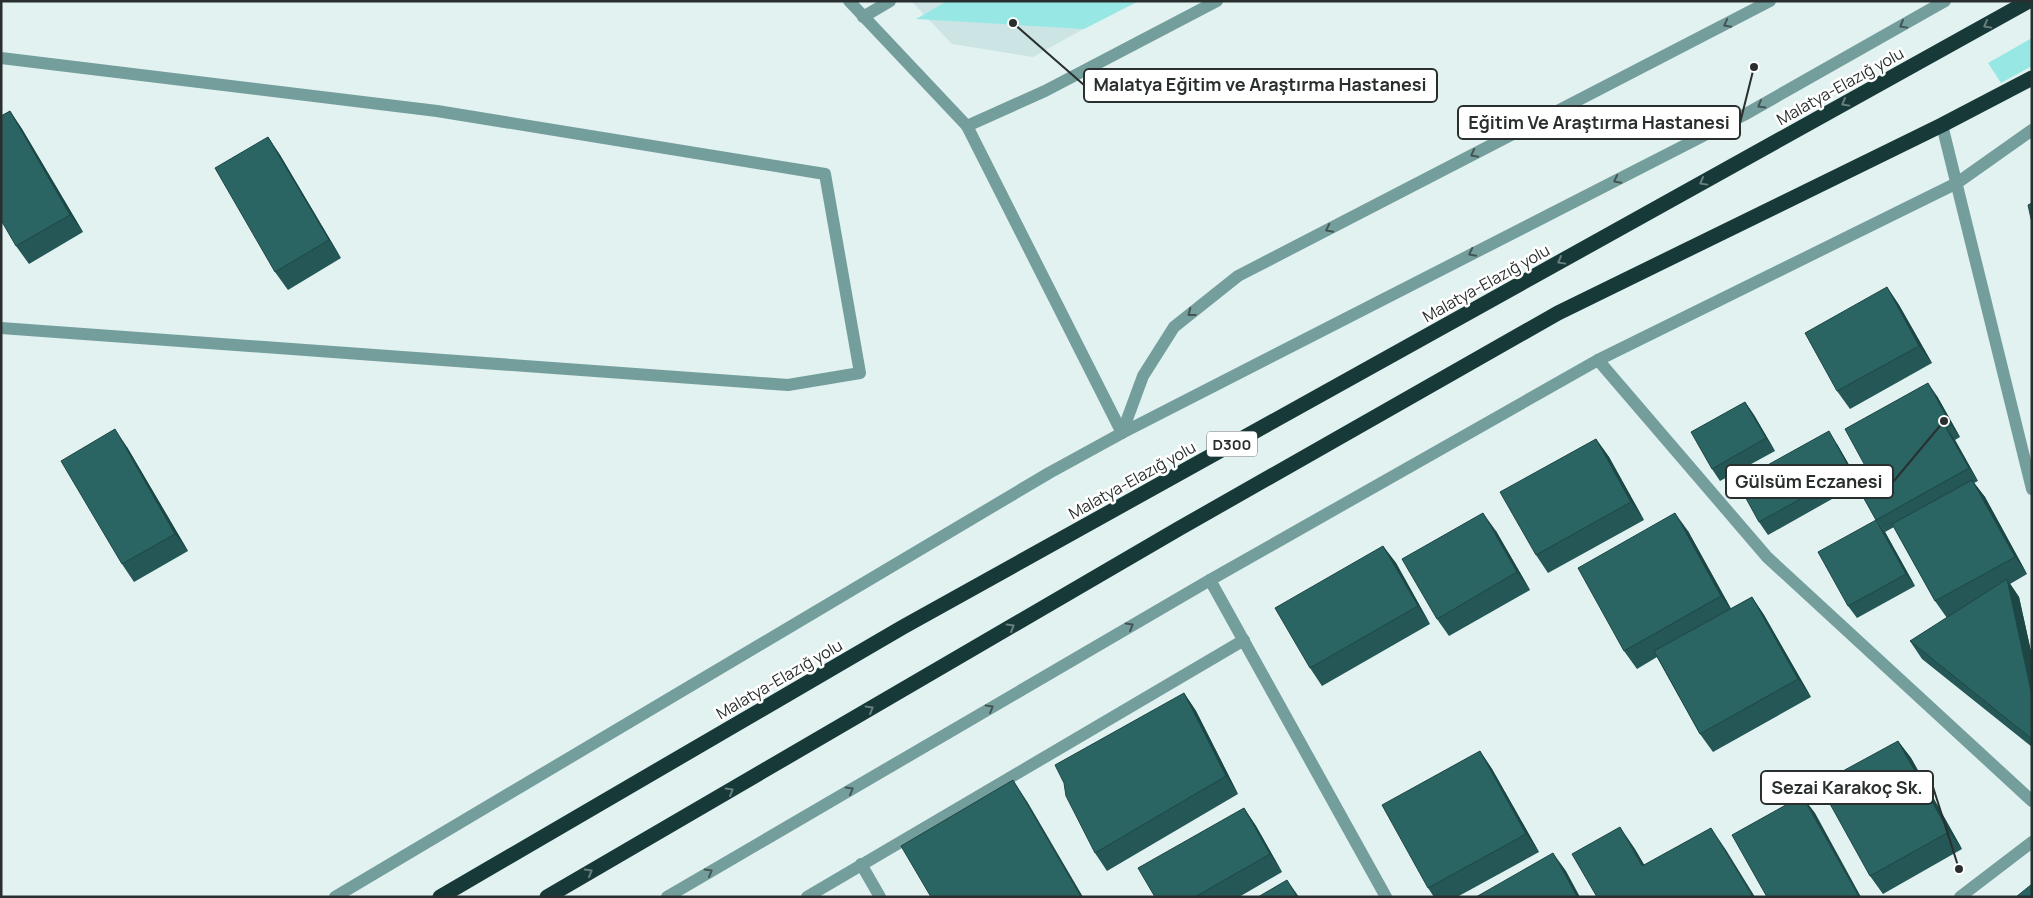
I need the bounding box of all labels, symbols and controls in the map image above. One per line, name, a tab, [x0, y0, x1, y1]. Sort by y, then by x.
one-way arrow	[1723, 18, 1732, 28]
one-way arrow	[1899, 19, 1908, 29]
one-way arrow	[1983, 19, 1992, 29]
street label: Malatya-Elazığ yolu	[1772, 42, 1908, 130]
callout: Malatya Eğitim ve Araştırma Hastanesi	[1084, 69, 1437, 102]
text: Malatya Eğitim ve Araştırma Hastanesi	[1093, 72, 1427, 96]
one-way arrow	[1841, 97, 1850, 107]
one-way arrow	[1758, 98, 1767, 108]
callout: Eğitim Ve Araştırma Hastanesi	[1458, 106, 1740, 139]
text: Eğitim Ve Araştırma Hastanesi	[1468, 110, 1730, 134]
one-way arrow	[1470, 148, 1479, 158]
one-way arrow	[1613, 174, 1622, 184]
one-way arrow	[1699, 176, 1708, 186]
one-way arrow	[1325, 223, 1334, 233]
street label: Malatya-Elazığ yolu	[1418, 239, 1554, 327]
one-way arrow	[1469, 247, 1478, 257]
one-way arrow	[1557, 255, 1566, 265]
one-way arrow	[1188, 307, 1197, 315]
road number: D300	[1207, 432, 1257, 456]
street label: Malatya-Elazığ yolu	[1064, 436, 1200, 524]
callout: Gülsüm Eczanesi	[1726, 465, 1893, 498]
text: Gülsüm Eczanesi	[1735, 469, 1883, 493]
one-way arrow	[1125, 623, 1134, 633]
one-way arrow	[1005, 624, 1014, 634]
street label: Malatya-Elazığ yolu	[712, 634, 846, 724]
one-way arrow	[985, 705, 994, 715]
one-way arrow	[865, 706, 874, 716]
callout: Sezai Karakoç Sk.	[1761, 771, 1933, 804]
text: Sezai Karakoç Sk.	[1771, 775, 1923, 799]
one-way arrow	[844, 787, 853, 797]
one-way arrow	[725, 788, 734, 798]
one-way arrow	[584, 869, 593, 879]
one-way arrow	[704, 869, 713, 879]

